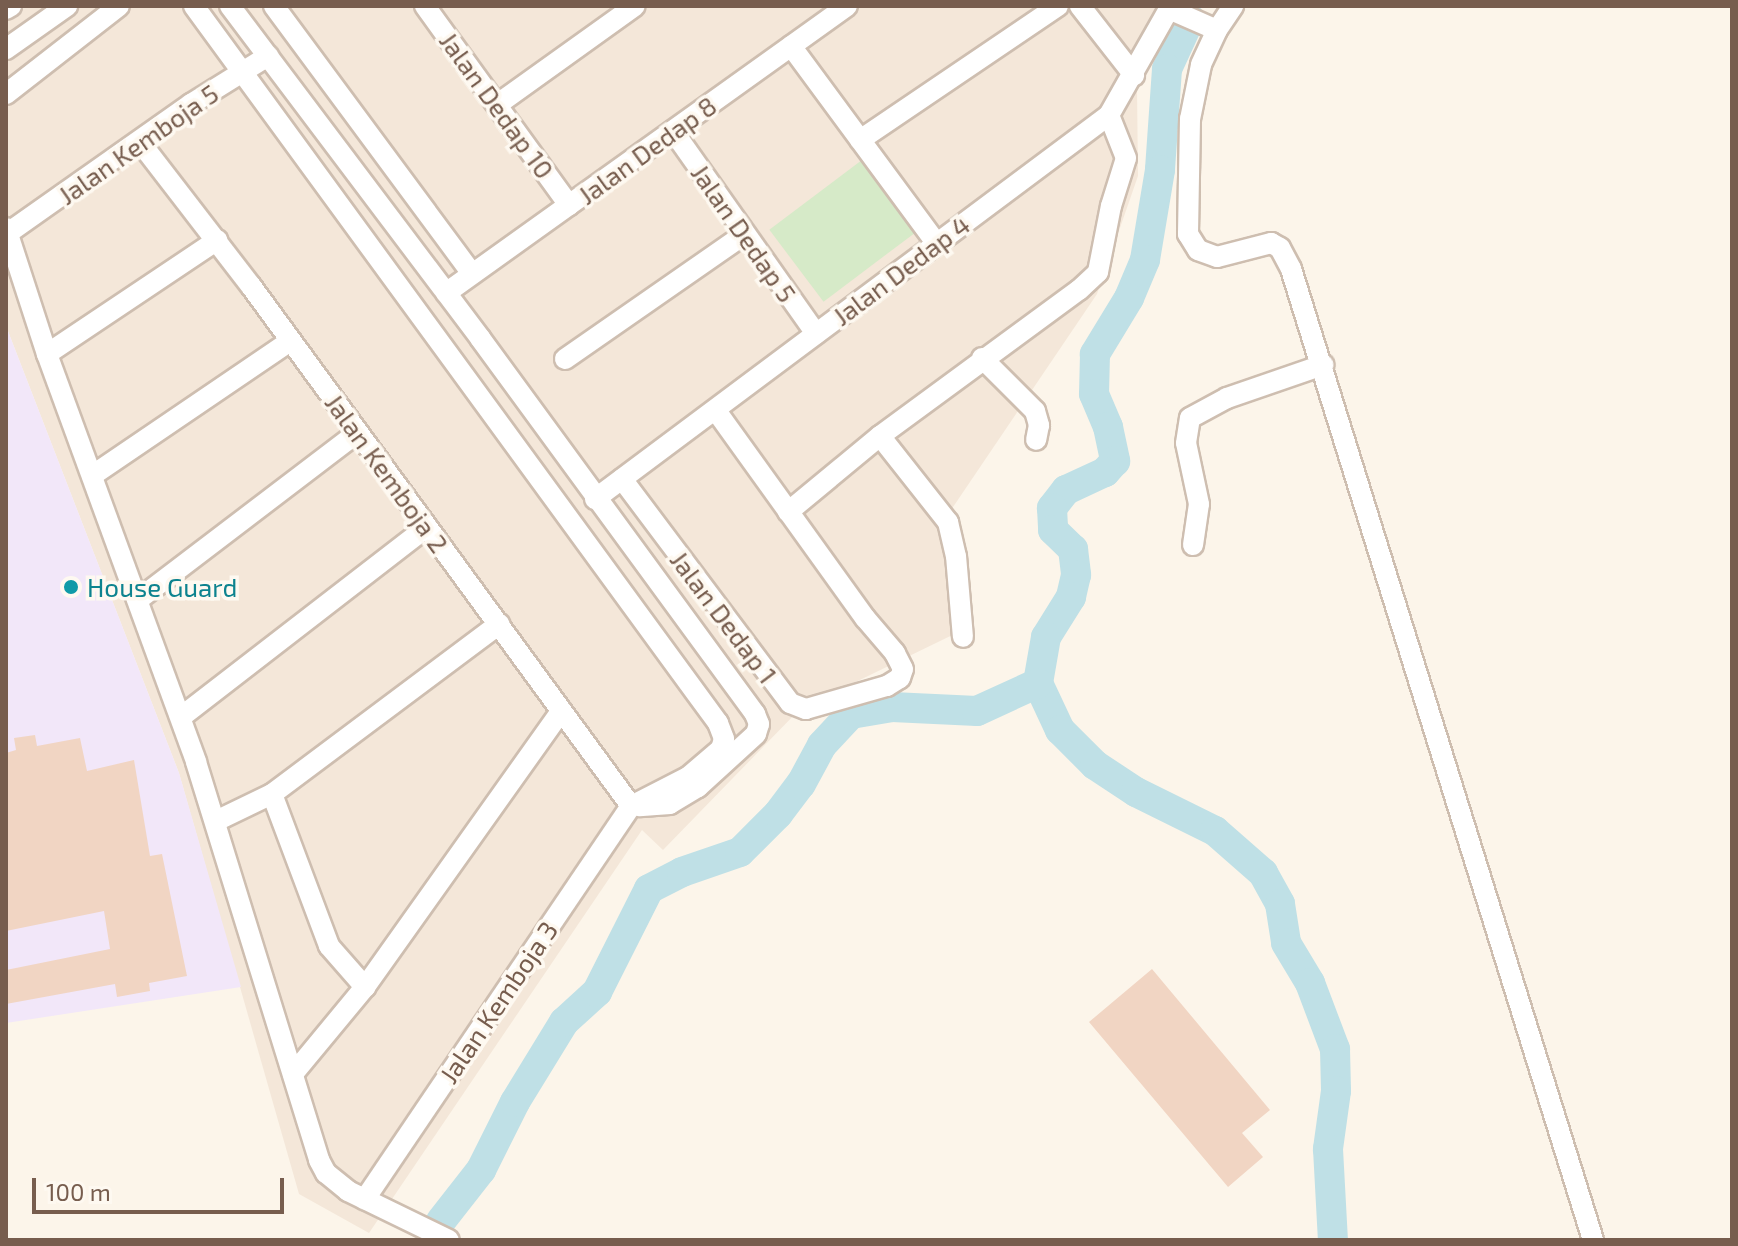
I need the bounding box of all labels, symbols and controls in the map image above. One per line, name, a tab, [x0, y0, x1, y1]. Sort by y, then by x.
street label: Jalan Dedap 10	[433, 26, 561, 184]
street label: Jalan Kemboja 5	[52, 77, 224, 211]
street label: Jalan Dedap 8	[572, 89, 722, 211]
street label: Jalan Dedap 5	[685, 158, 803, 308]
street label: Jalan Dedap 4	[826, 208, 976, 332]
street label: Jalan Kemboja 2	[319, 388, 455, 558]
street label: Jalan Dedap 1	[664, 545, 784, 689]
place label: House Guard	[87, 571, 237, 603]
marker: House Guard	[62, 578, 80, 596]
street label: Jalan Kemboja 3	[432, 915, 564, 1089]
scale bar	[36, 1162, 288, 1212]
text: 100 m	[46, 1177, 111, 1206]

